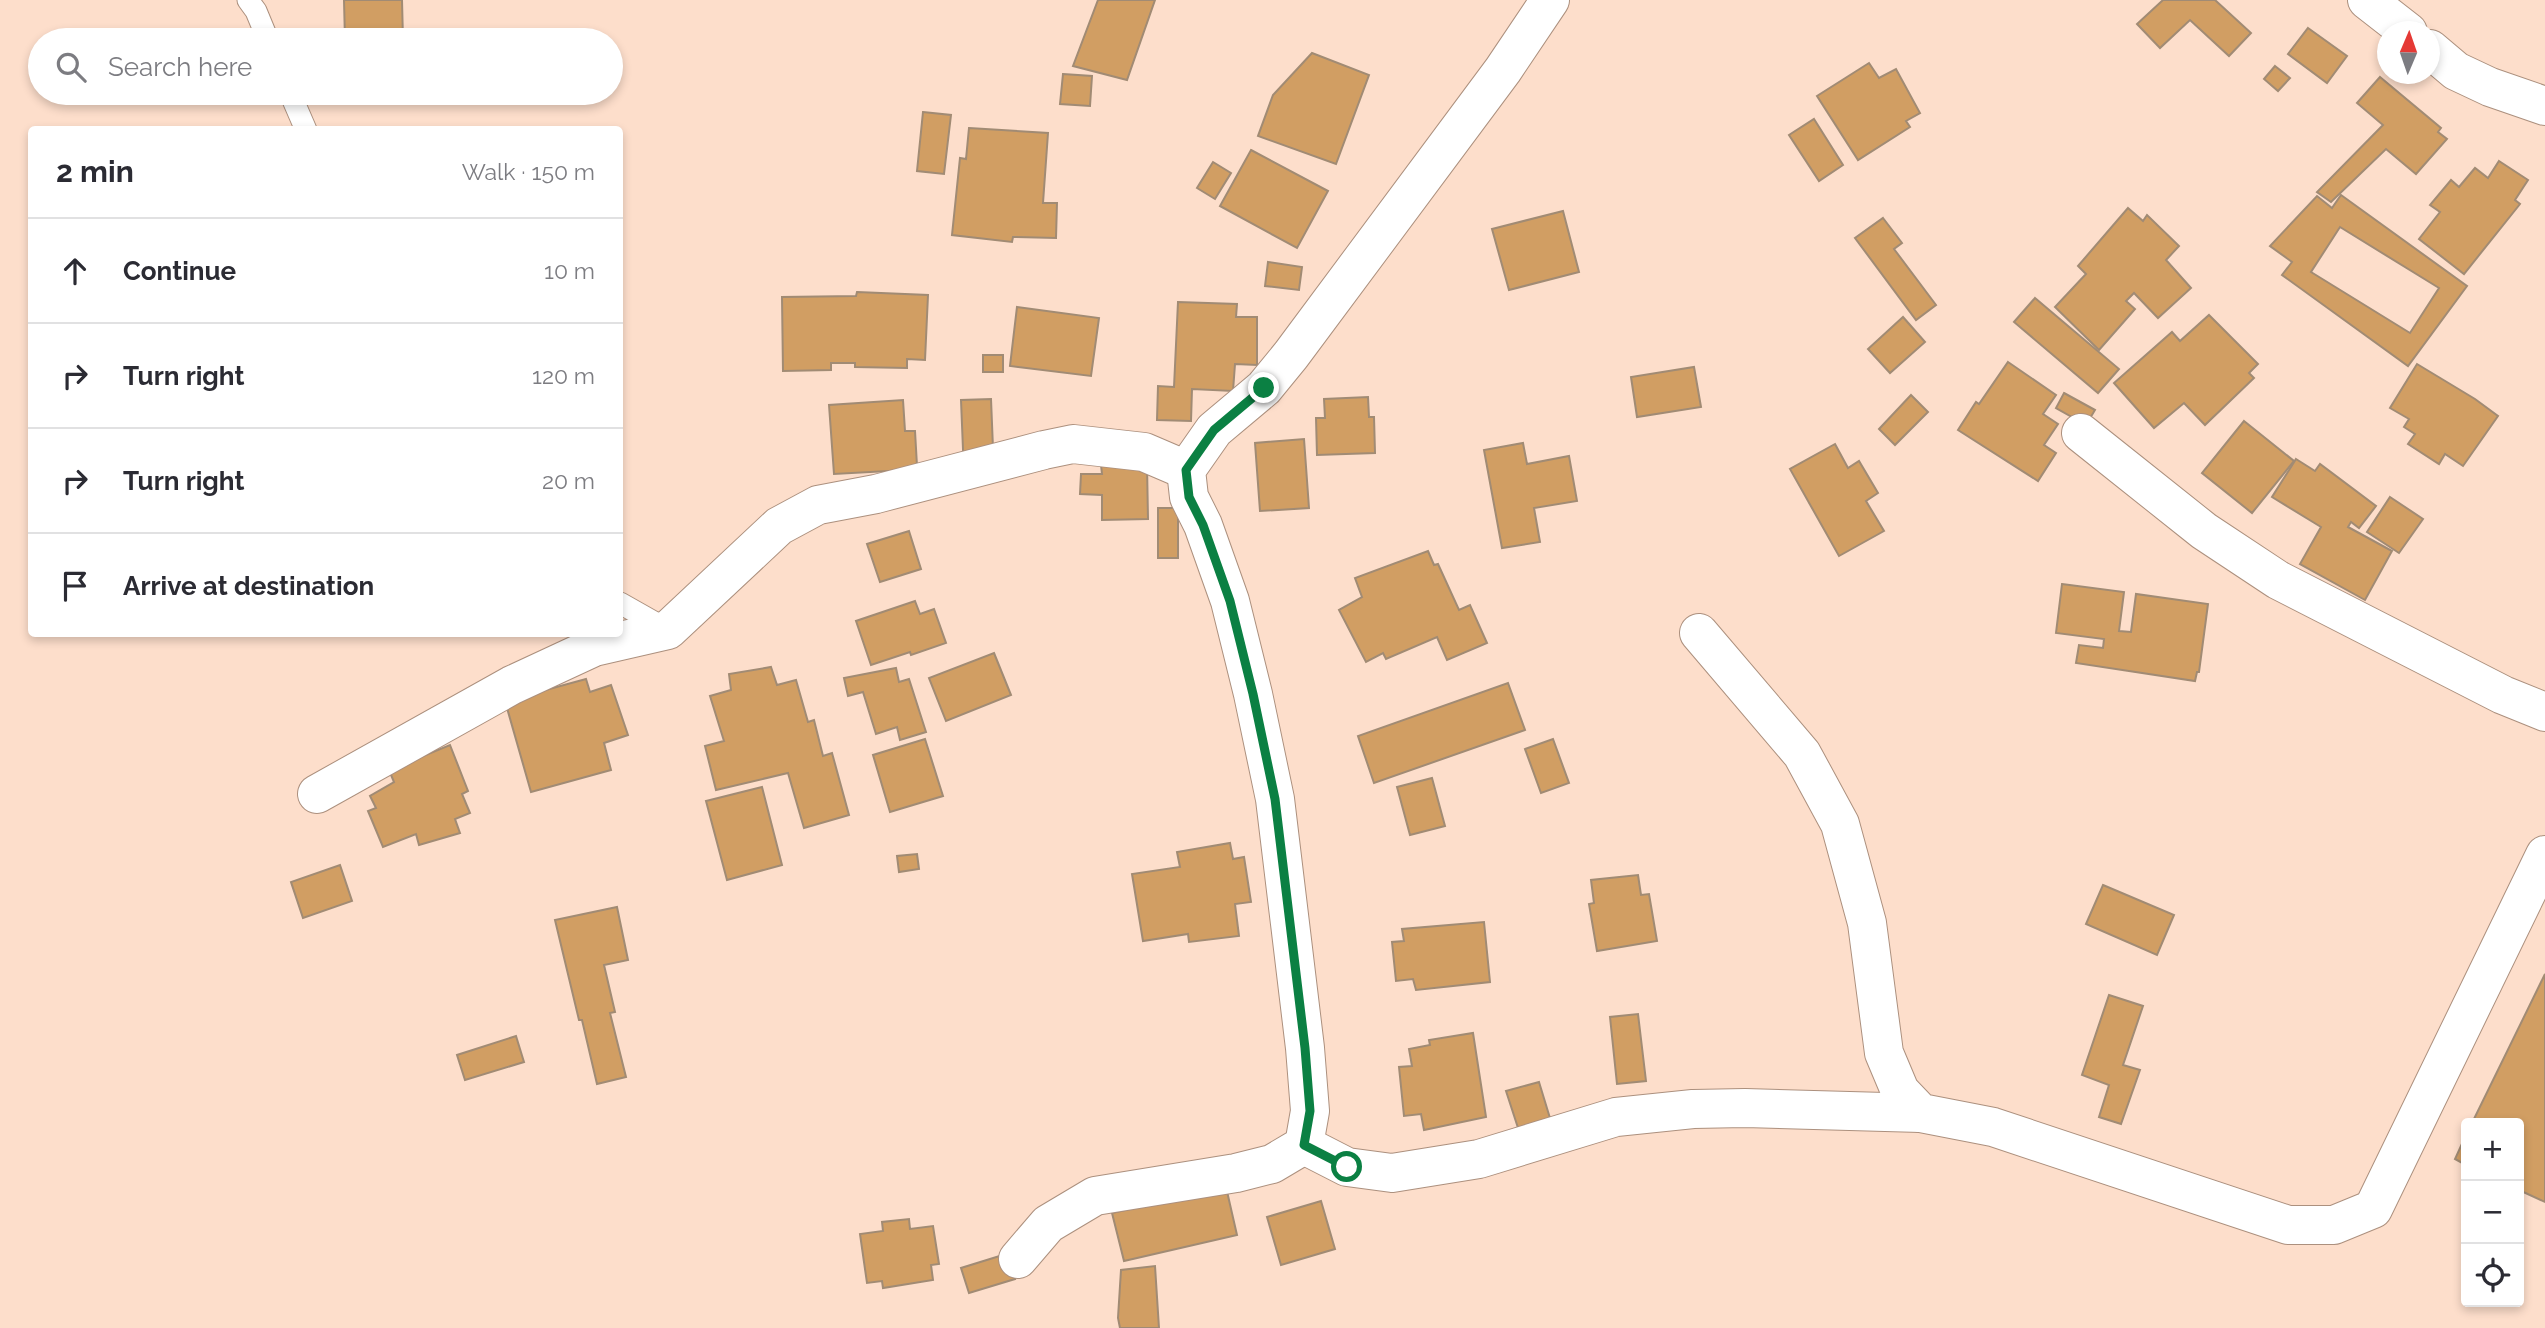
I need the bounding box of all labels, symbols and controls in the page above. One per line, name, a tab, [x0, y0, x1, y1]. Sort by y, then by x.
north arrow	[2377, 21, 2440, 84]
search box	[28, 28, 623, 105]
icon: search	[52, 48, 90, 86]
text: Search here	[108, 52, 252, 82]
text: 2 min	[56, 154, 134, 189]
text: Walk · 150 m	[462, 158, 595, 185]
icon: ahead	[56, 252, 94, 290]
text: Continue	[123, 256, 236, 286]
text: 10 m	[544, 257, 595, 284]
icon: right	[56, 357, 94, 395]
text: Turn right	[123, 361, 244, 391]
text: 120 m	[532, 362, 595, 389]
route end	[1248, 372, 1279, 403]
icon: right	[56, 462, 94, 500]
text: Turn right	[123, 466, 244, 496]
text: 20 m	[542, 467, 595, 494]
icon: arrive	[56, 567, 94, 605]
text: Arrive at destination	[123, 571, 374, 601]
map controls	[2461, 1118, 2524, 1307]
button: +	[2461, 1118, 2524, 1181]
route start	[1331, 1151, 1362, 1182]
button: −	[2461, 1181, 2524, 1244]
button: locate	[2461, 1244, 2524, 1307]

